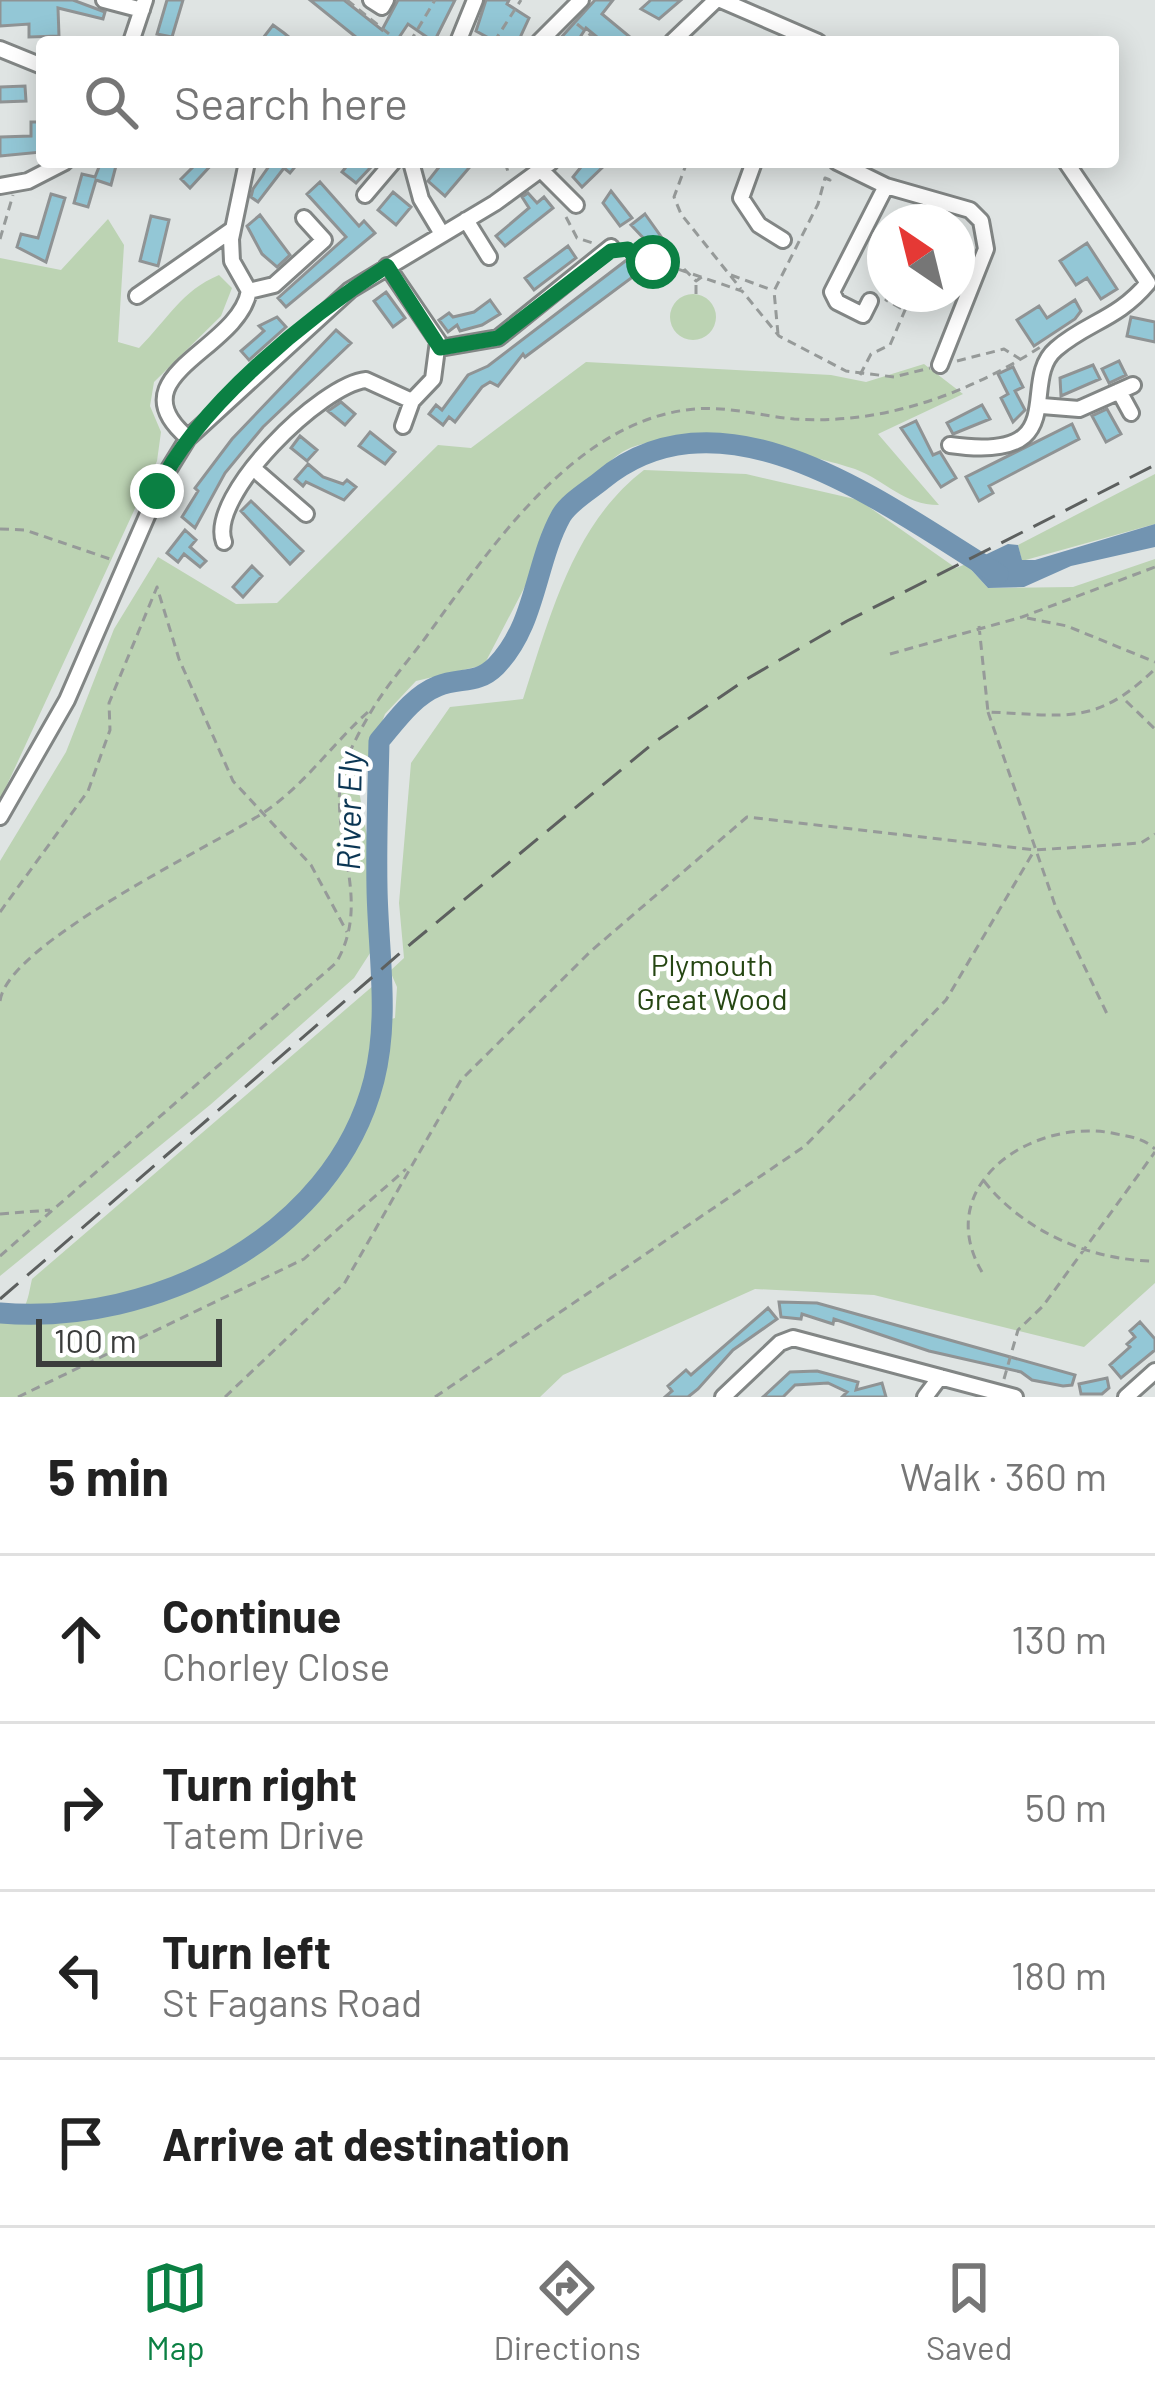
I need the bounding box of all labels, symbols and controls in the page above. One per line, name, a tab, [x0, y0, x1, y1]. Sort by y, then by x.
search box	[36, 36, 1119, 168]
icon: search	[78, 69, 144, 135]
text: Search here	[174, 75, 408, 129]
north arrow	[867, 204, 975, 312]
route start	[626, 235, 680, 289]
route end	[130, 464, 184, 518]
water label: River Ely	[327, 750, 369, 871]
park label: Plymouth Great Wood	[636, 946, 788, 1016]
scale bar	[36, 1313, 222, 1366]
text: 100 m	[54, 1320, 137, 1360]
text: 5 min	[48, 1445, 169, 1506]
text: Walk · 360 m	[900, 1452, 1107, 1499]
text: Continue	[162, 1588, 341, 1642]
icon: ahead	[48, 1606, 114, 1672]
text: 130 m	[1011, 1615, 1107, 1662]
text: Chorley Close	[162, 1642, 390, 1689]
text: Turn right	[162, 1756, 357, 1810]
icon: right	[48, 1774, 114, 1840]
text: 50 m	[1025, 1783, 1107, 1830]
text: Tatem Drive	[162, 1810, 365, 1857]
text: Turn left	[162, 1924, 331, 1978]
icon: left	[48, 1942, 114, 2008]
text: 180 m	[1011, 1951, 1107, 1998]
text: St Fagans Road	[162, 1978, 422, 2025]
icon: arrive	[48, 2110, 114, 2176]
text: Arrive at destination	[162, 2116, 570, 2170]
tab: Map	[142, 2255, 208, 2367]
tab: Directions	[493, 2255, 641, 2367]
tab: Saved	[926, 2255, 1013, 2367]

